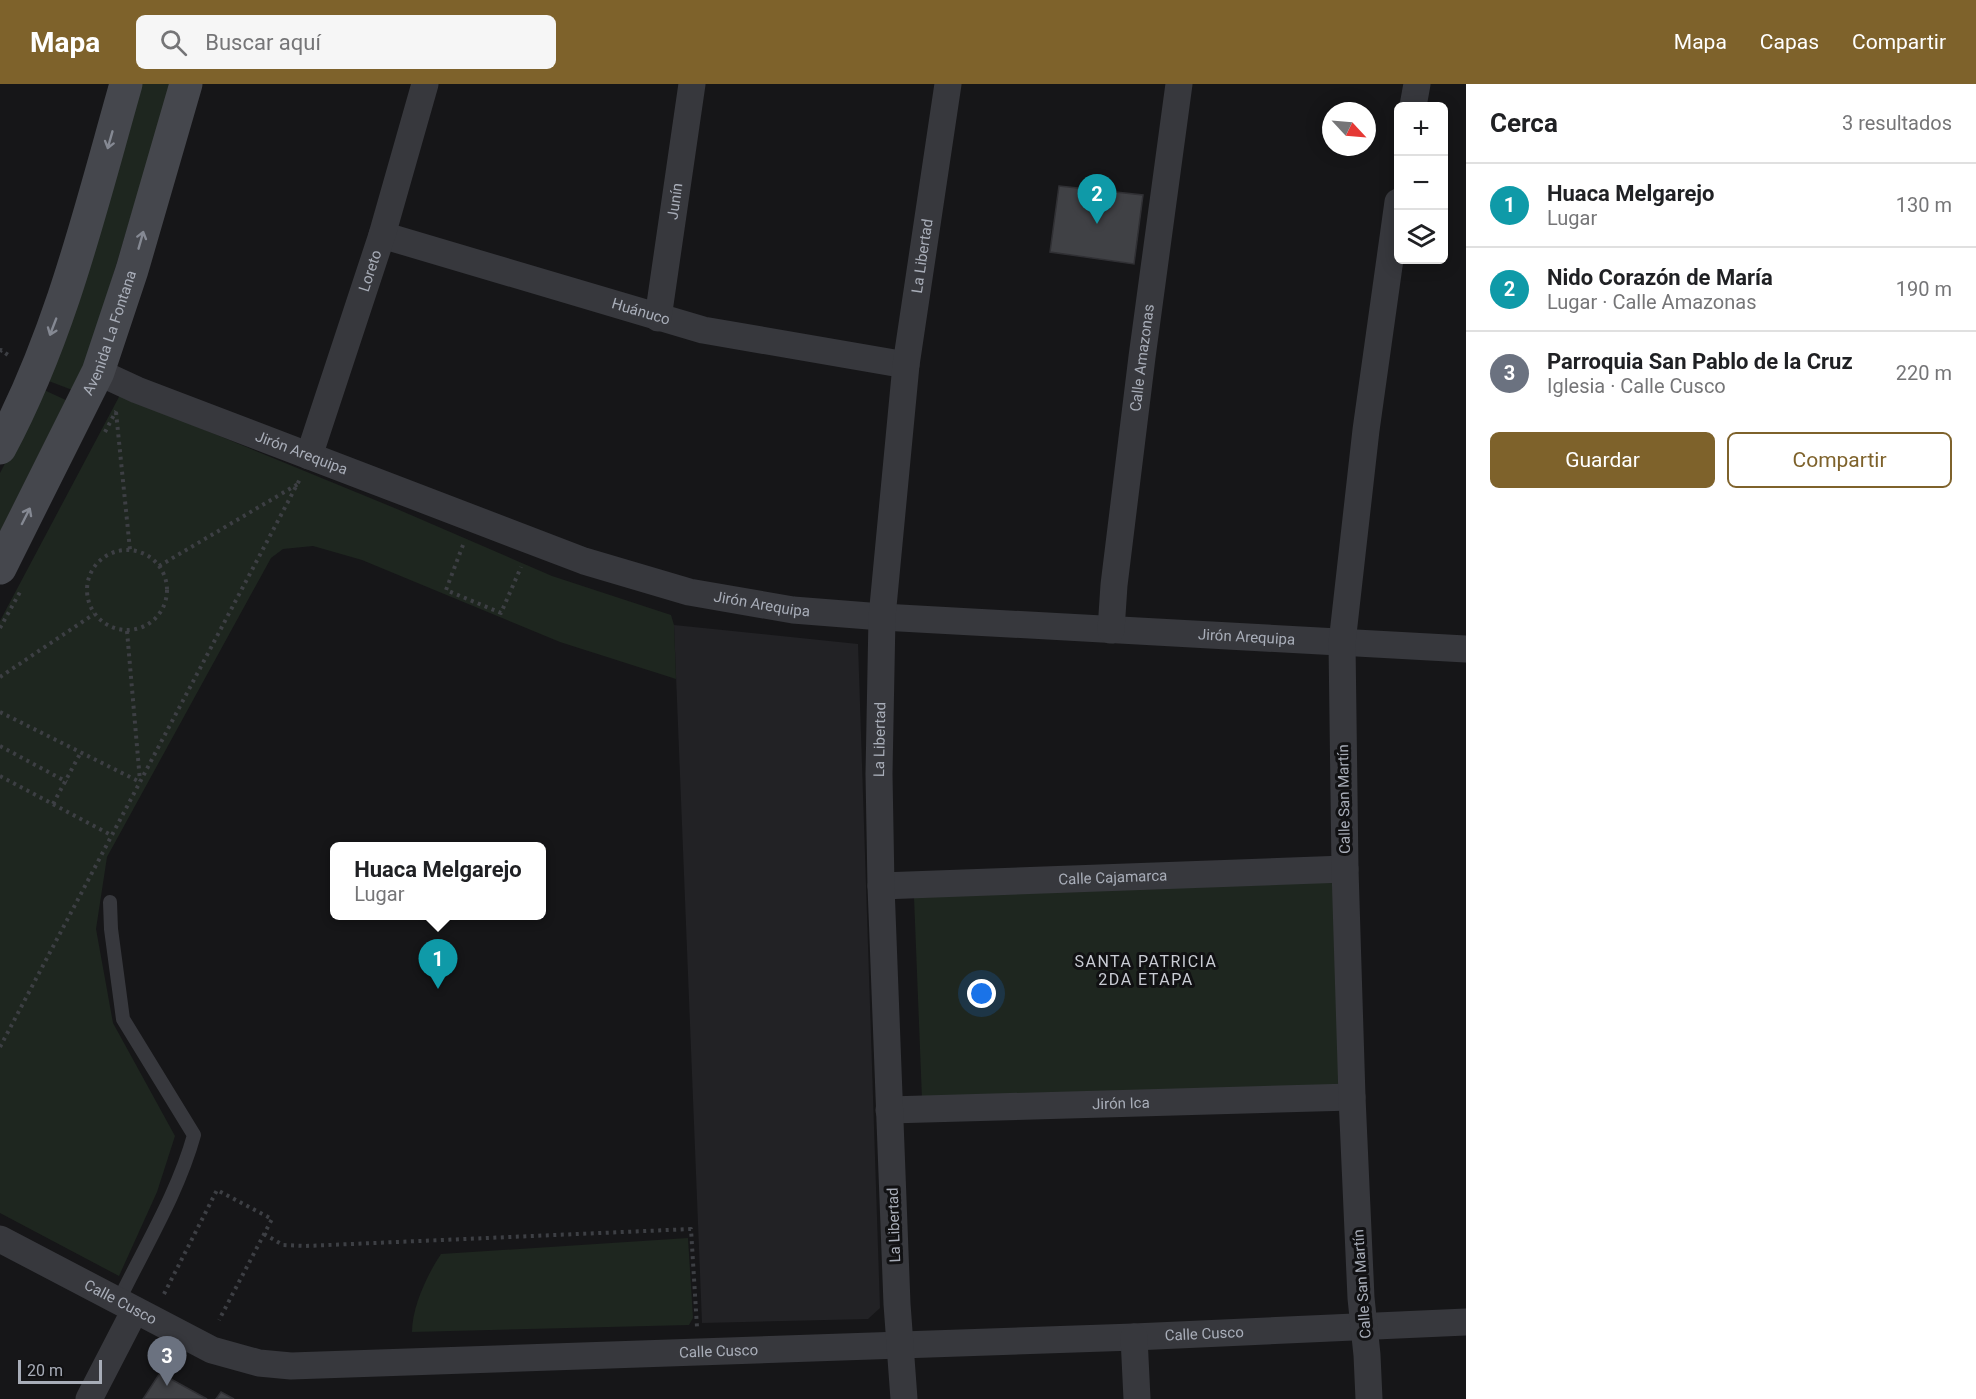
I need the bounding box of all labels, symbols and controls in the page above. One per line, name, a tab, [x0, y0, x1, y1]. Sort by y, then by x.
search box	[136, 15, 556, 69]
text: Mapa	[30, 26, 100, 59]
icon: search	[157, 26, 190, 59]
text: Buscar aquí	[205, 30, 321, 55]
text: Mapa	[1674, 30, 1727, 54]
text: Capas	[1760, 30, 1819, 54]
text: Compartir	[1852, 30, 1946, 54]
north arrow	[1322, 102, 1376, 156]
map controls	[1394, 102, 1448, 264]
button: +	[1394, 102, 1448, 156]
text: Cerca	[1490, 108, 1558, 138]
text: 3 resultados	[1842, 111, 1952, 135]
one-way arrow	[104, 130, 115, 149]
button: −	[1394, 156, 1448, 210]
pin: 2	[1078, 174, 1116, 224]
text: Huaca Melgarejo	[1547, 181, 1715, 206]
street label: Junín	[663, 182, 687, 221]
text: 1	[1504, 193, 1515, 217]
text: 130 m	[1896, 193, 1952, 217]
text: Lugar	[1547, 206, 1597, 230]
button: layers	[1394, 210, 1448, 264]
street label: La Libertad	[908, 217, 937, 294]
one-way arrow	[136, 231, 147, 250]
street label: Loreto	[355, 248, 385, 294]
text: Nido Corazón de María	[1547, 265, 1773, 290]
street label: Avenida La Fontana	[79, 268, 140, 398]
text: 2	[1504, 277, 1515, 301]
text: 190 m	[1896, 277, 1952, 301]
text: Lugar · Calle Amazonas	[1547, 290, 1756, 314]
street label: Huánuco	[610, 294, 672, 329]
street label: Calle Amazonas	[1126, 303, 1158, 413]
one-way arrow	[47, 317, 58, 335]
text: Parroquia San Pablo de la Cruz	[1547, 349, 1853, 374]
text: 3	[1504, 361, 1515, 385]
text: 220 m	[1896, 361, 1952, 385]
text: Iglesia · Calle Cusco	[1547, 374, 1726, 398]
street label: Jirón Arequipa	[253, 427, 350, 479]
button: Guardar	[1490, 432, 1715, 488]
button: Compartir	[1727, 432, 1952, 488]
one-way arrow	[21, 507, 33, 525]
street label: Jirón Arequipa	[712, 587, 811, 620]
street label: Jirón Arequipa	[1198, 625, 1296, 649]
street label: La Libertad	[870, 702, 889, 777]
street label: Calle San Martín	[1334, 744, 1354, 854]
popup	[330, 842, 546, 920]
text: Huaca Melgarejo	[354, 857, 522, 882]
street label: Calle Cajamarca	[1058, 867, 1168, 888]
text: Lugar	[354, 882, 405, 906]
pin: 1	[418, 940, 458, 989]
district label: SANTA PATRICIA 2DA ETAPA	[1074, 952, 1218, 989]
your location	[967, 979, 996, 1008]
street label: Jirón Ica	[1092, 1094, 1150, 1113]
street label: La Libertad	[884, 1187, 904, 1263]
street label: Calle San Martín	[1349, 1229, 1375, 1339]
street label: Calle Cusco	[81, 1276, 160, 1328]
street label: Calle Cusco	[1164, 1323, 1244, 1345]
pin: 3	[148, 1336, 186, 1386]
street label: Calle Cusco	[679, 1341, 758, 1362]
scale bar	[18, 1357, 102, 1384]
text: 20 m	[27, 1361, 63, 1380]

